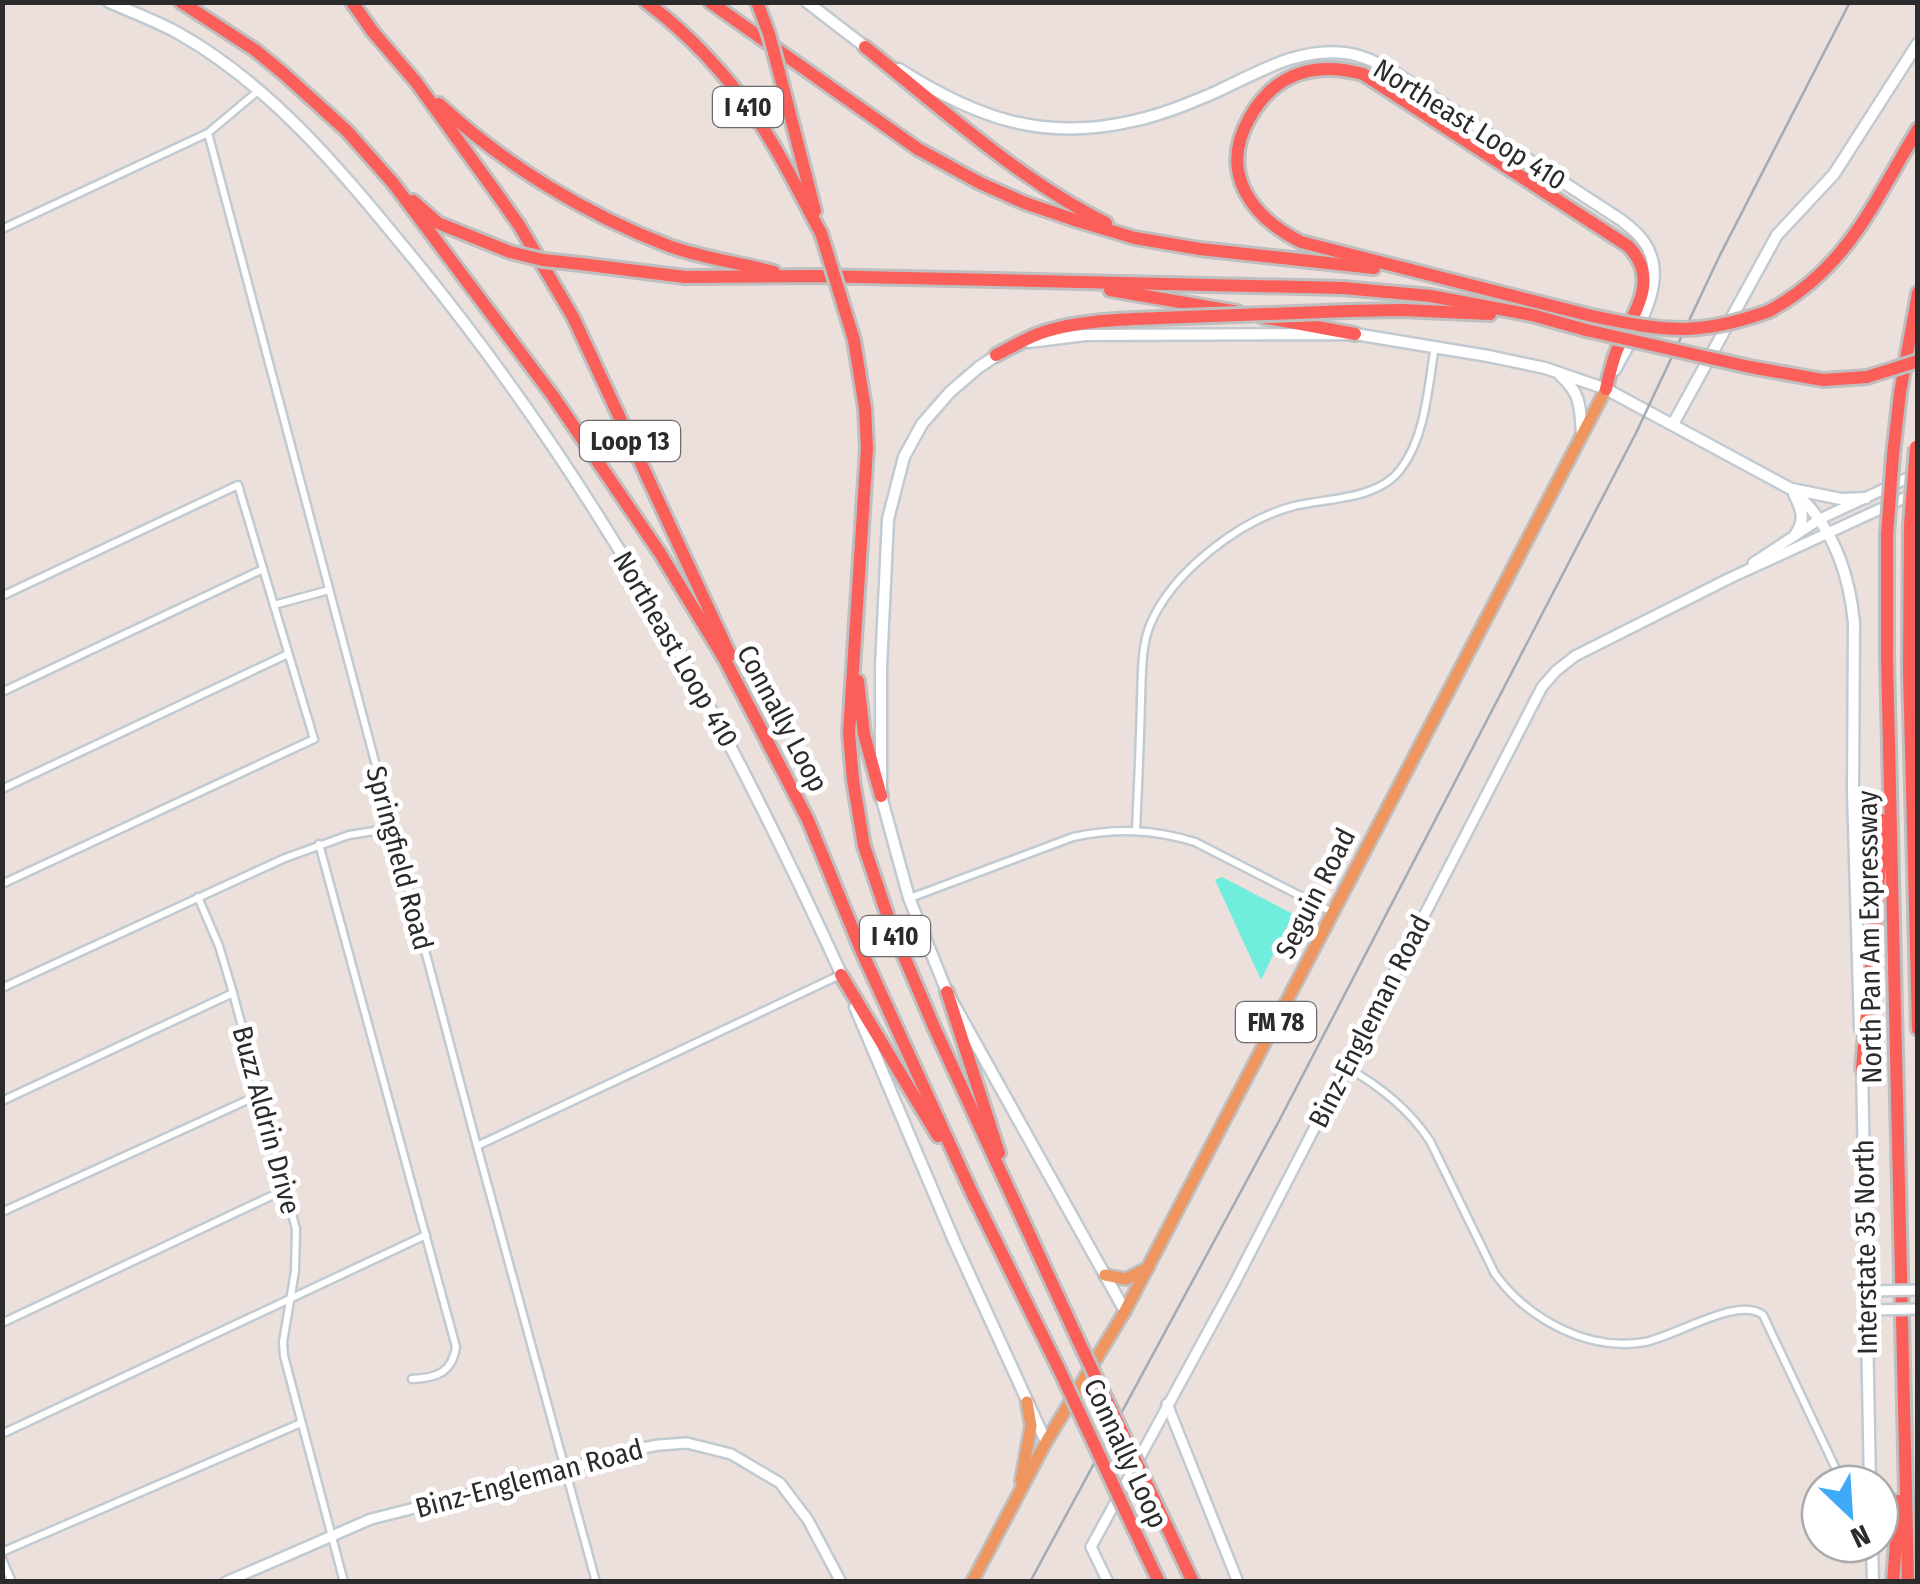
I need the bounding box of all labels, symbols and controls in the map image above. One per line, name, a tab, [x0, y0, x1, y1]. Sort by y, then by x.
street label: Northeast Loop 410	[1368, 52, 1572, 197]
road number: I 410	[713, 87, 783, 127]
road number: Loop 13	[580, 421, 680, 461]
street label: Northeast Loop 410	[606, 546, 745, 753]
street label: Connally Loop	[730, 639, 835, 797]
street label: Springfield Road	[359, 763, 440, 954]
street label: North Pan Am Expressway	[1850, 790, 1889, 1084]
street label: Seguin Road	[1269, 823, 1362, 964]
street label: Binz-Engleman Road	[1302, 909, 1437, 1133]
road number: I 410	[860, 916, 930, 956]
road number: FM 78	[1236, 1002, 1316, 1042]
street label: Buzz Aldrin Drive	[226, 1023, 307, 1218]
street label: Interstate 35 North	[1847, 1139, 1884, 1355]
street label: Connally Loop	[1077, 1373, 1175, 1533]
street label: Binz-Engleman Road	[412, 1432, 646, 1525]
north arrow	[1800, 1464, 1900, 1564]
text: N	[1846, 1518, 1875, 1555]

